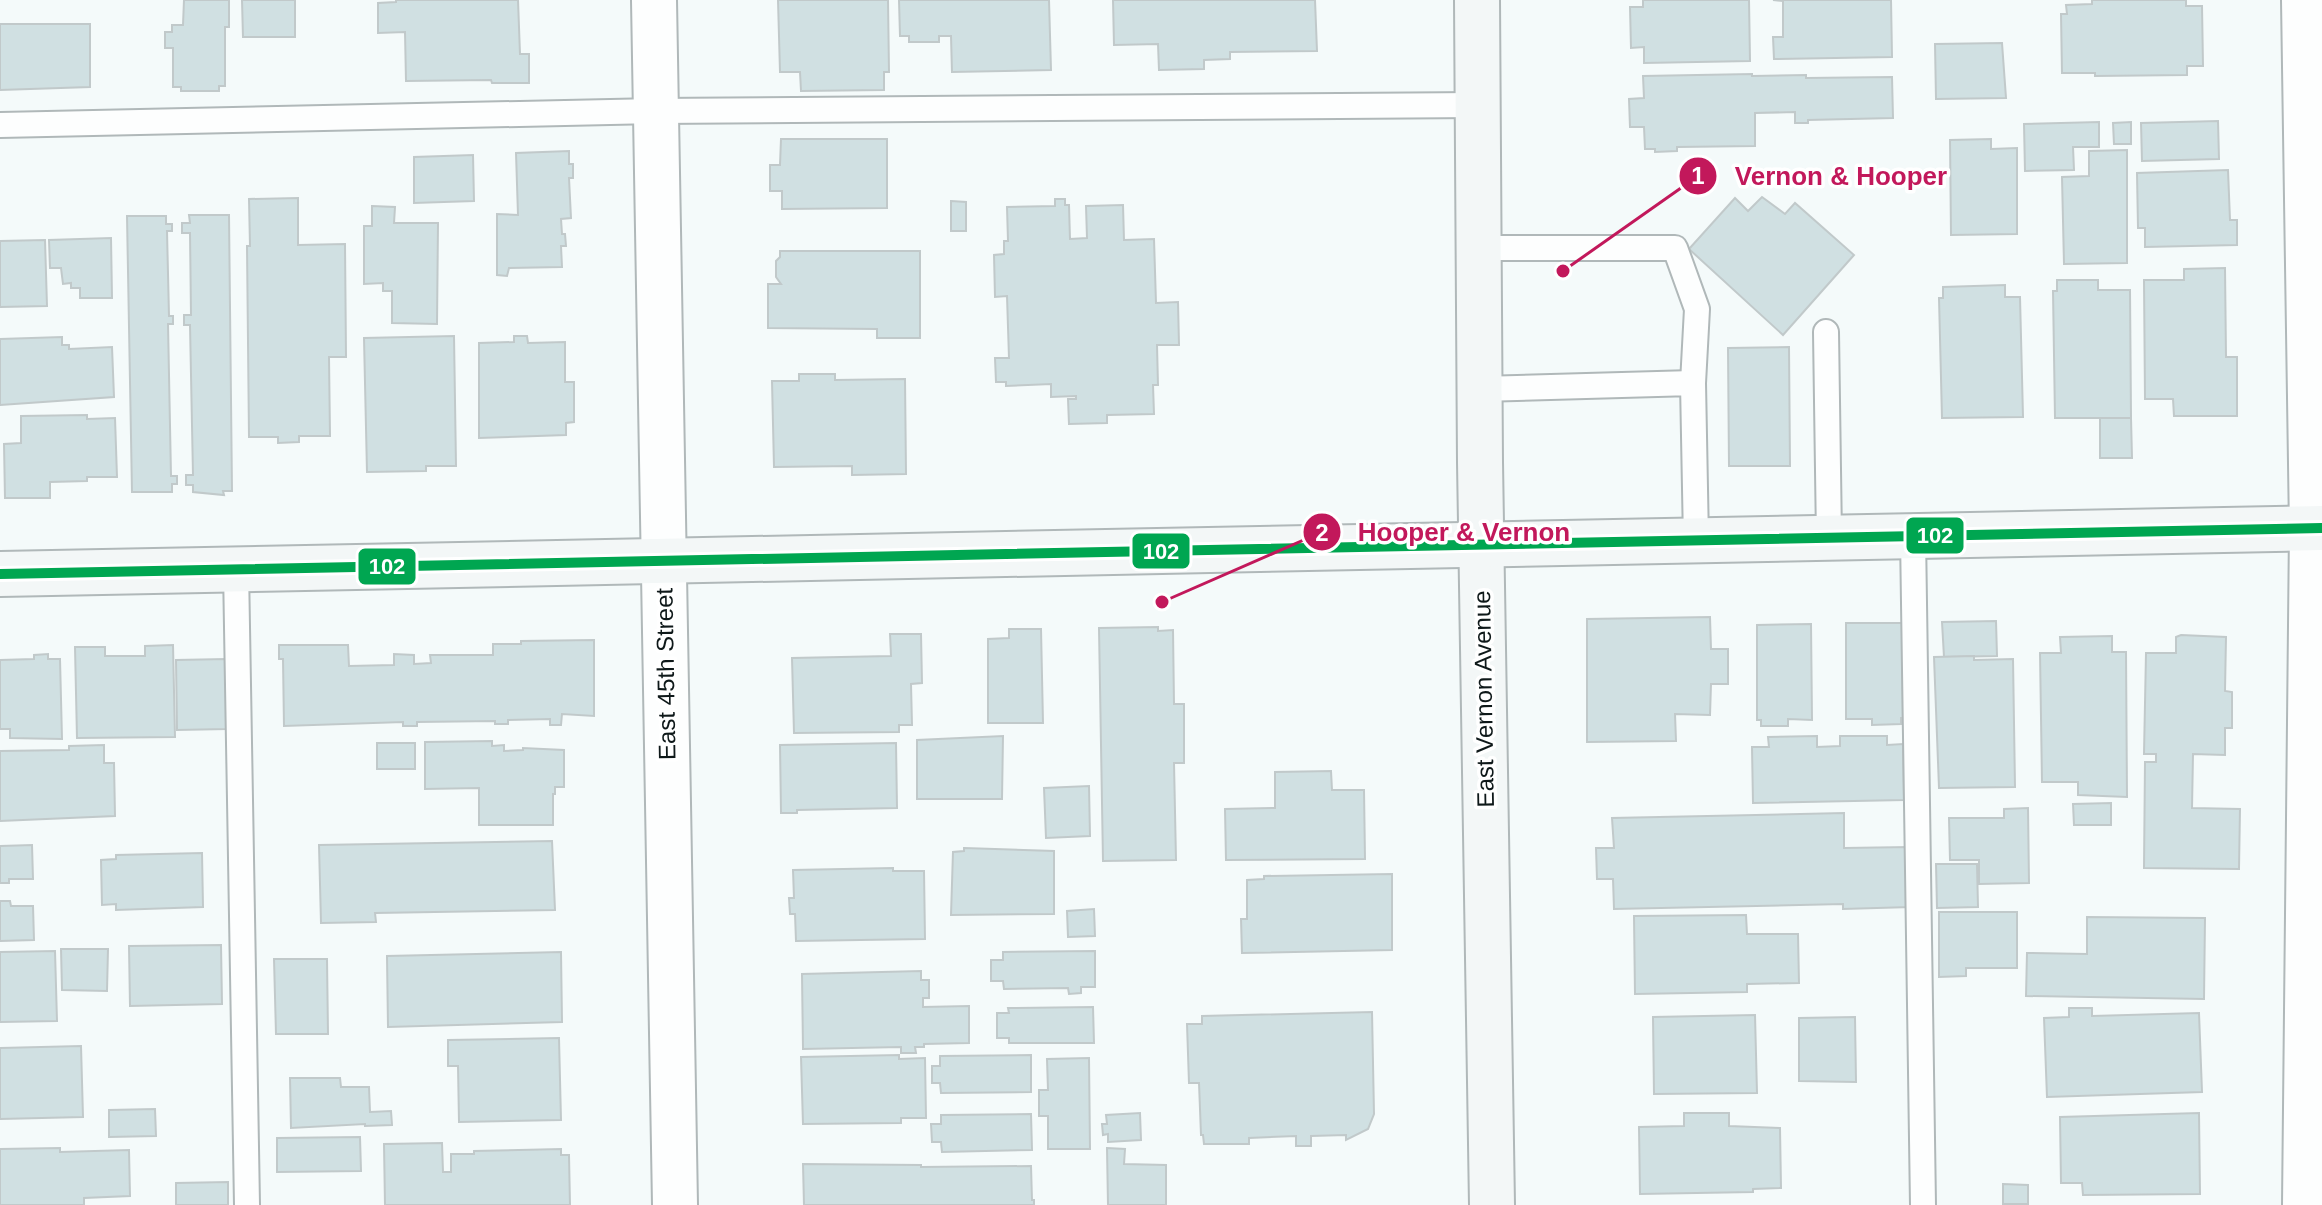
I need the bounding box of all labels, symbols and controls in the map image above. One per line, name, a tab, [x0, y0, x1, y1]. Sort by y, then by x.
callout: Vernon & Hooper	[1678, 151, 1963, 201]
text: Vernon & Hooper	[1735, 161, 1947, 191]
text: 1	[1691, 162, 1705, 189]
callout: Hooper & Vernon	[1302, 507, 1586, 557]
line badge: 102	[1905, 516, 1965, 555]
text: Hooper & Vernon	[1358, 517, 1570, 547]
text: 2	[1315, 519, 1329, 546]
text: 102	[1917, 523, 1953, 548]
line badge: 102	[1131, 532, 1191, 570]
text: 102	[1143, 539, 1179, 564]
line badge: 102	[357, 547, 417, 586]
text: 102	[369, 554, 405, 579]
street label: East 45th Street	[650, 587, 680, 760]
street label: East Vernon Avenue	[1468, 590, 1499, 808]

